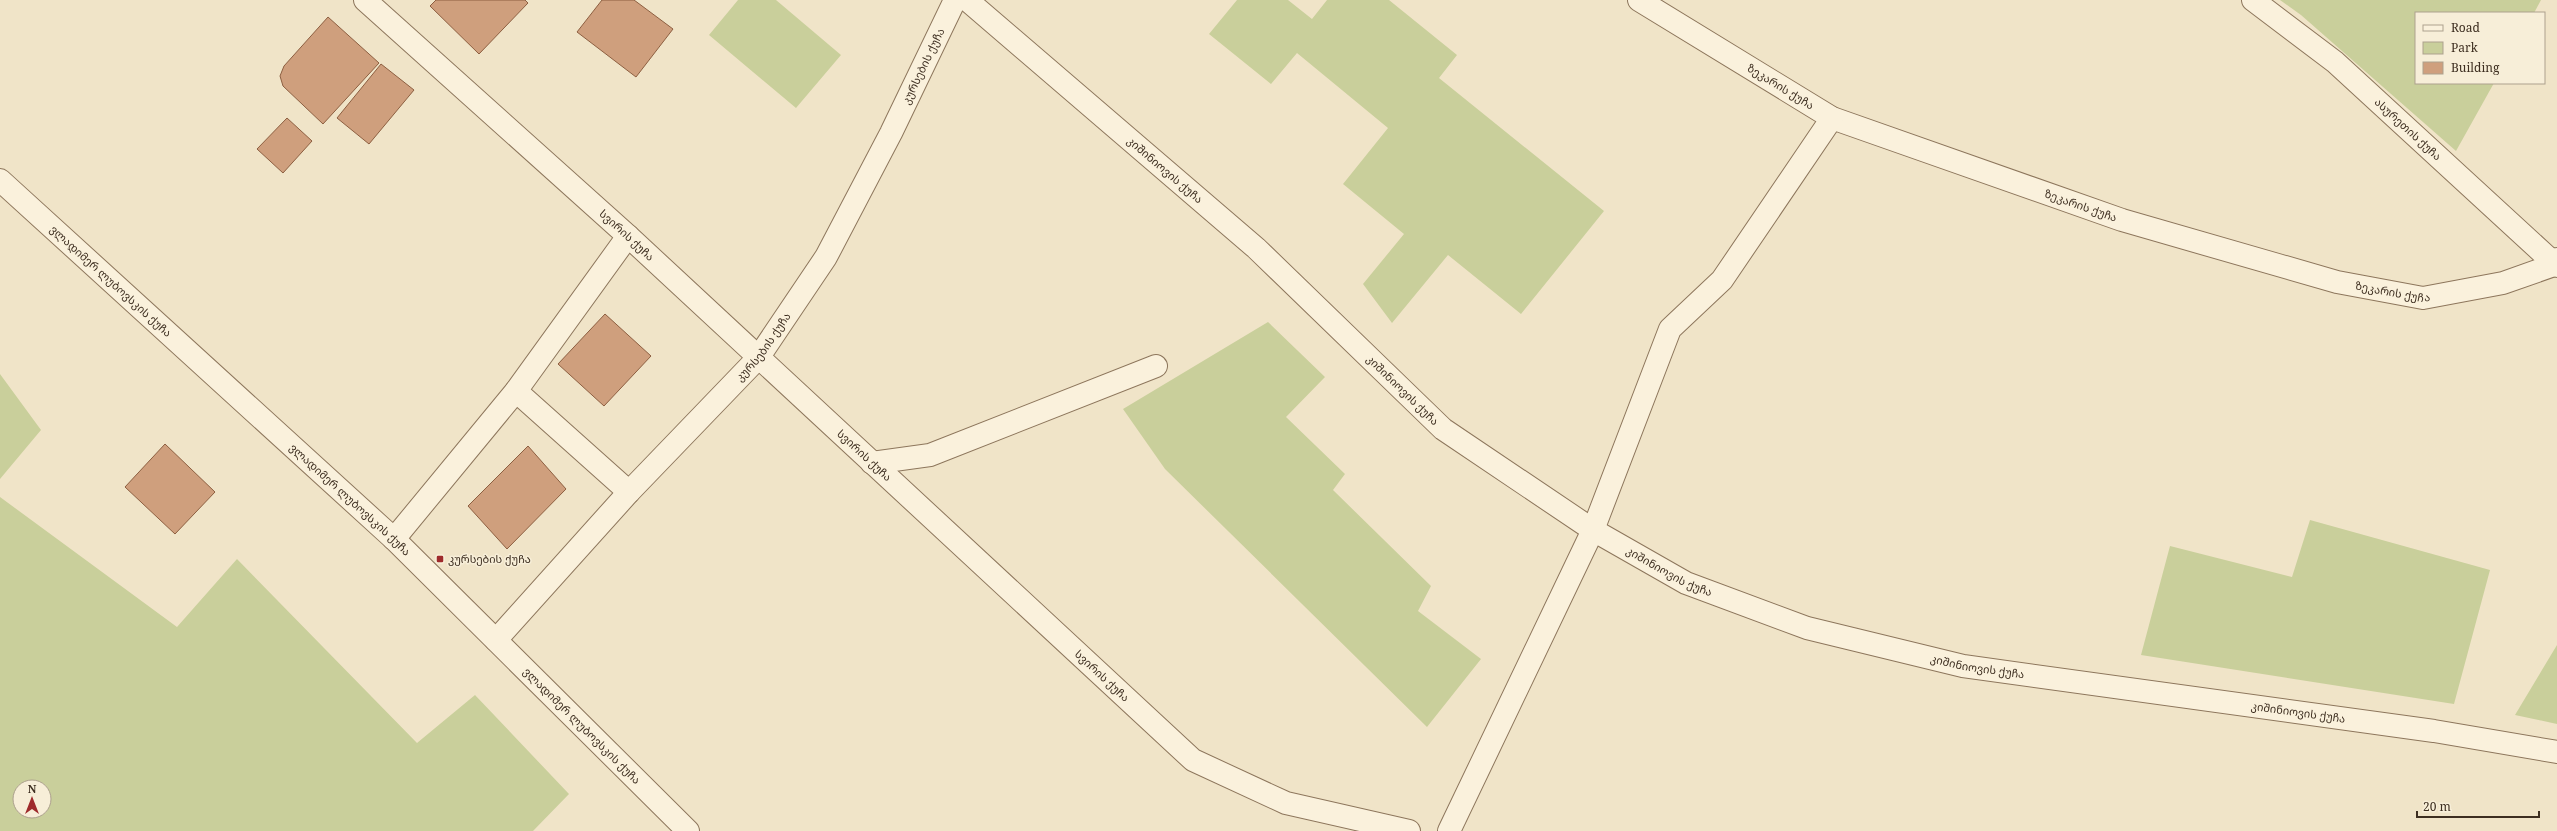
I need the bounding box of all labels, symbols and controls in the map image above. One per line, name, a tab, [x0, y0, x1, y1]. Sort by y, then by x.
legend	[2415, 12, 2545, 84]
text: Road	[2451, 19, 2481, 36]
street label: კურსების ქუჩა	[898, 25, 947, 106]
text: Park	[2451, 39, 2479, 56]
text: Building	[2451, 59, 2500, 76]
street label: ზეკარის ქუჩა	[1745, 60, 1817, 112]
street label: ასურეთის ქუჩა	[2372, 94, 2445, 163]
street label: კიშინიოვის ქუჩა	[1124, 133, 1206, 206]
street label: ზეკარის ქუჩა	[2043, 185, 2119, 225]
street label: სვირის ქუჩა	[596, 206, 658, 264]
street label: ვლადიმერ ლუბოვსკის ქუჩა	[47, 221, 175, 340]
street label: ზეკარის ქუჩა	[2354, 278, 2431, 305]
street label: კურსების ქუჩა	[732, 309, 794, 384]
street label: კიშინიოვის ქუჩა	[1364, 351, 1442, 428]
street label: სვირის ქუჩა	[834, 426, 895, 484]
street label: ვლადიმერ ლუბოვსკის ქუჩა	[287, 440, 414, 559]
street label: კიშინიოვის ქუჩა	[1624, 543, 1715, 599]
place label: კურსების ქუჩა	[448, 551, 531, 566]
marker: კურსების ქუჩა	[435, 554, 445, 564]
street label: სვირის ქუჩა	[1072, 646, 1133, 704]
street label: კიშინიოვის ქუჩა	[1929, 650, 2025, 681]
street label: ვლადიმერ ლუბოვსკის ქუჩა	[520, 664, 644, 787]
street label: კიშინიოვის ქუჩა	[2250, 698, 2346, 726]
north arrow	[12, 779, 52, 819]
text: N	[28, 781, 37, 796]
scale bar	[2417, 793, 2539, 819]
text: 20 m	[2423, 798, 2451, 815]

